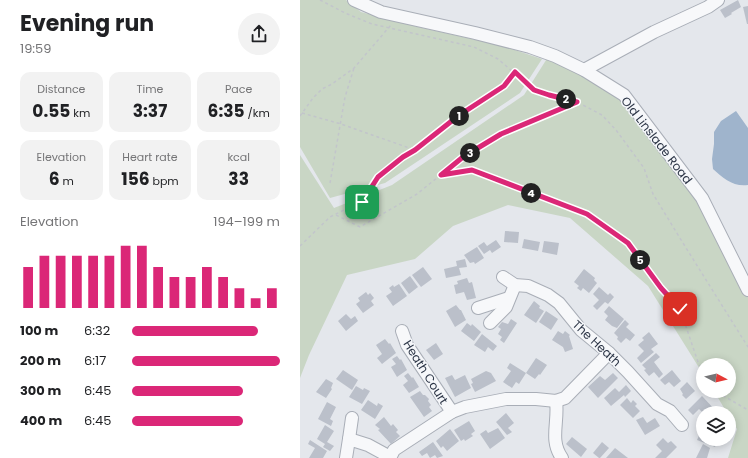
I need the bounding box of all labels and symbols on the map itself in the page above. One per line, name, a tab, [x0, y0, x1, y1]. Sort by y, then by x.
pin: 2	[556, 89, 576, 109]
street label: Old Linslade Road	[617, 93, 697, 187]
pin: 1	[449, 106, 469, 126]
pin: 3	[460, 143, 480, 163]
pin: 4	[521, 183, 541, 203]
pin	[345, 185, 379, 219]
pin: 5	[630, 250, 650, 270]
pin	[663, 292, 697, 326]
street label: The Heath	[569, 316, 625, 370]
street label: Heath Court	[400, 337, 452, 407]
north arrow	[696, 358, 736, 398]

